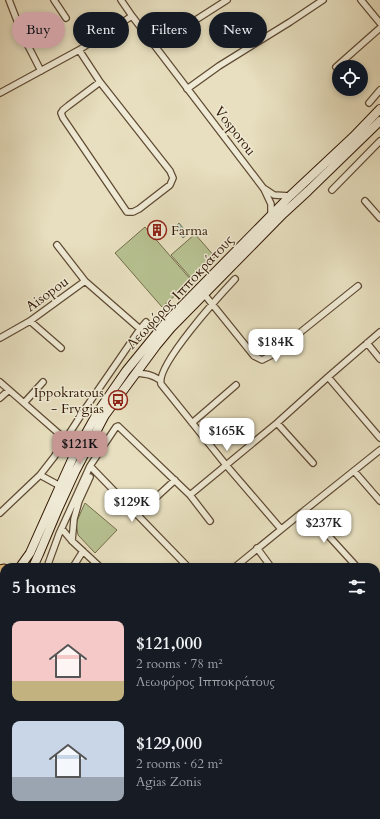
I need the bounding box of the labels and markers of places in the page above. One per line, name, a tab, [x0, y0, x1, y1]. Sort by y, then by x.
building icon: Farma	[146, 219, 168, 241]
place label: Farma	[171, 221, 208, 240]
pin: $184K	[248, 329, 304, 363]
place label: Ippokratous - Frygias	[34, 383, 104, 418]
bus stop icon: Ippokratous - Frygias	[107, 389, 129, 411]
pin: $165K	[199, 418, 255, 452]
pin: $121K	[52, 431, 108, 465]
pin: $129K	[104, 489, 160, 523]
pin: $237K	[296, 510, 352, 544]

